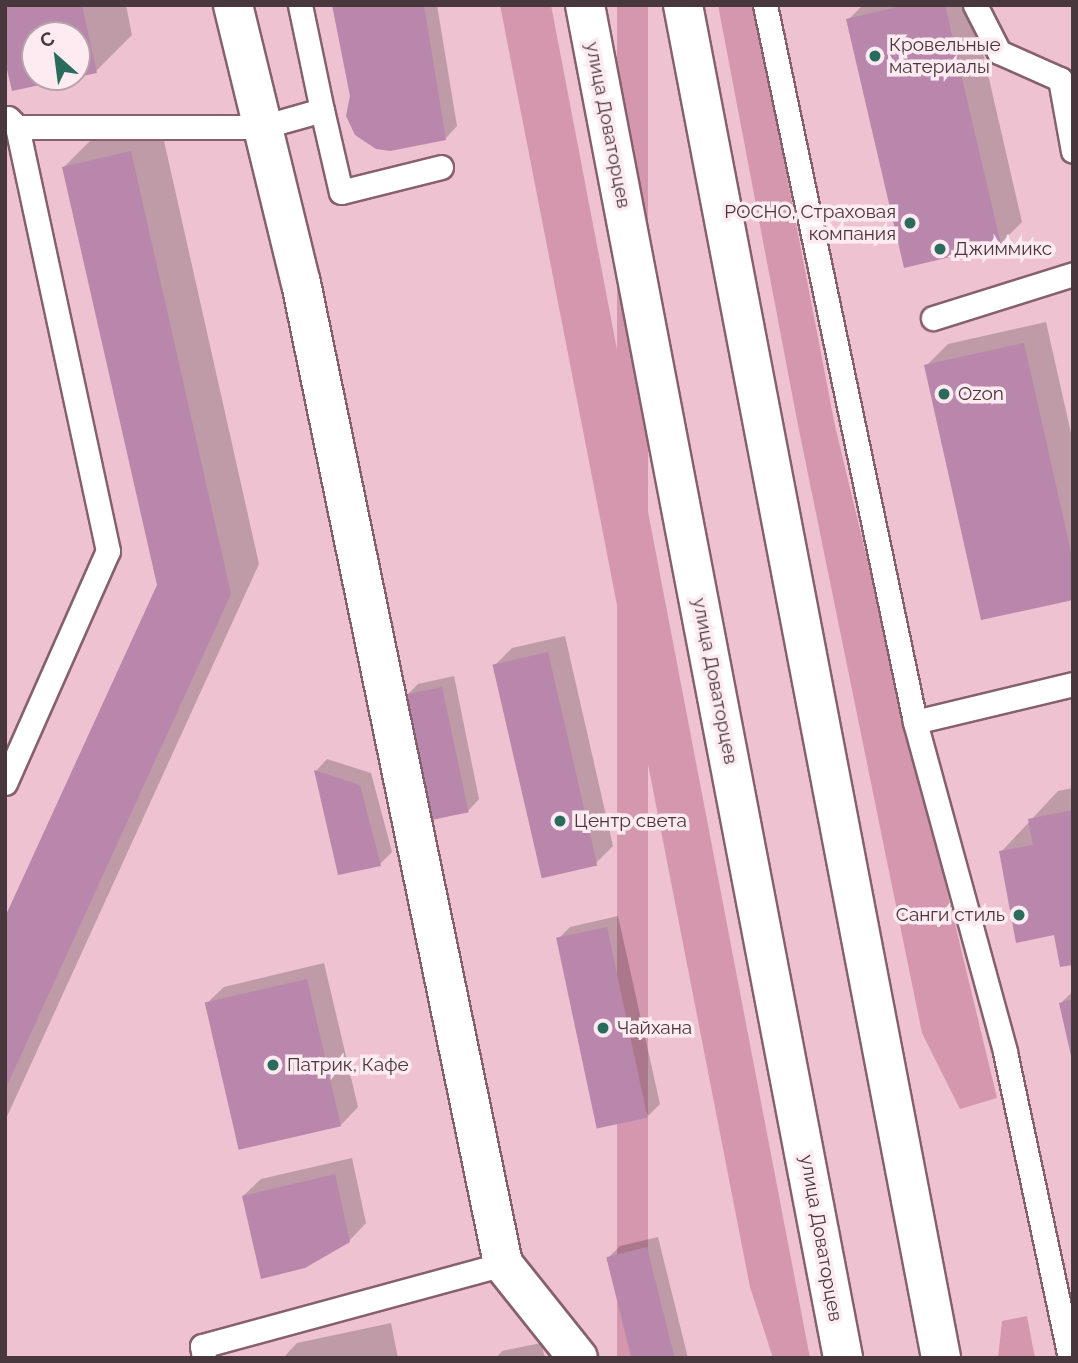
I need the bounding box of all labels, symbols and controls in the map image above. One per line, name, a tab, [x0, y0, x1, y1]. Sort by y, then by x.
north arrow	[21, 21, 91, 91]
text: С	[36, 26, 58, 52]
place label: Кровельные материалы	[889, 34, 1001, 78]
street label: улица Доваторцев	[581, 40, 635, 210]
marker: Кровельные материалы	[867, 48, 883, 64]
place label: РОСНО, Страховая компания	[724, 201, 896, 245]
marker: РОСНО, Страховая компания	[902, 215, 918, 231]
place label: Джиммикс	[954, 238, 1052, 260]
marker: Джиммикс	[932, 241, 948, 257]
place label: Ozon	[958, 383, 1004, 405]
marker: Ozon	[936, 386, 952, 402]
street label: улица Доваторцев	[688, 596, 742, 766]
place label: Центр света	[574, 810, 687, 832]
marker: Центр света	[552, 813, 568, 829]
place label: Санги стиль	[896, 904, 1005, 926]
marker: Санги стиль	[1011, 907, 1027, 923]
place label: Чайхана	[617, 1017, 692, 1039]
marker: Чайхана	[595, 1020, 611, 1036]
place label: Патрик, Кафе	[287, 1054, 409, 1076]
marker: Патрик, Кафе	[265, 1057, 281, 1073]
street label: улица Доваторцев	[795, 1153, 847, 1323]

